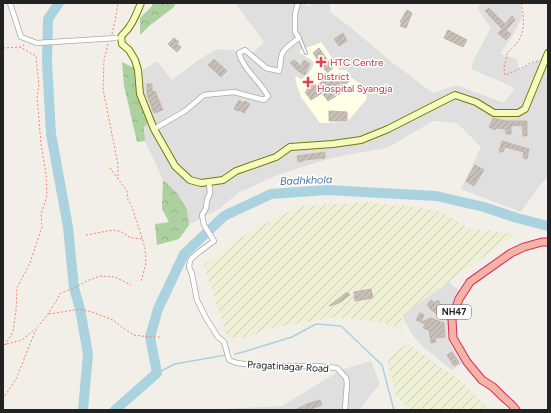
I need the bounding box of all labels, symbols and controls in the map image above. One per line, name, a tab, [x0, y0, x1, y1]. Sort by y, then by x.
marker: HTC Centre	[315, 56, 327, 68]
place label: HTC Centre	[330, 56, 384, 69]
place label: District Hospital Syangja	[317, 70, 392, 95]
marker: District Hospital Syangja	[302, 76, 314, 88]
water label: Badhkhola	[280, 173, 333, 188]
road number: NH47	[437, 305, 471, 319]
street label: Pragatinagar Road	[247, 358, 329, 375]

